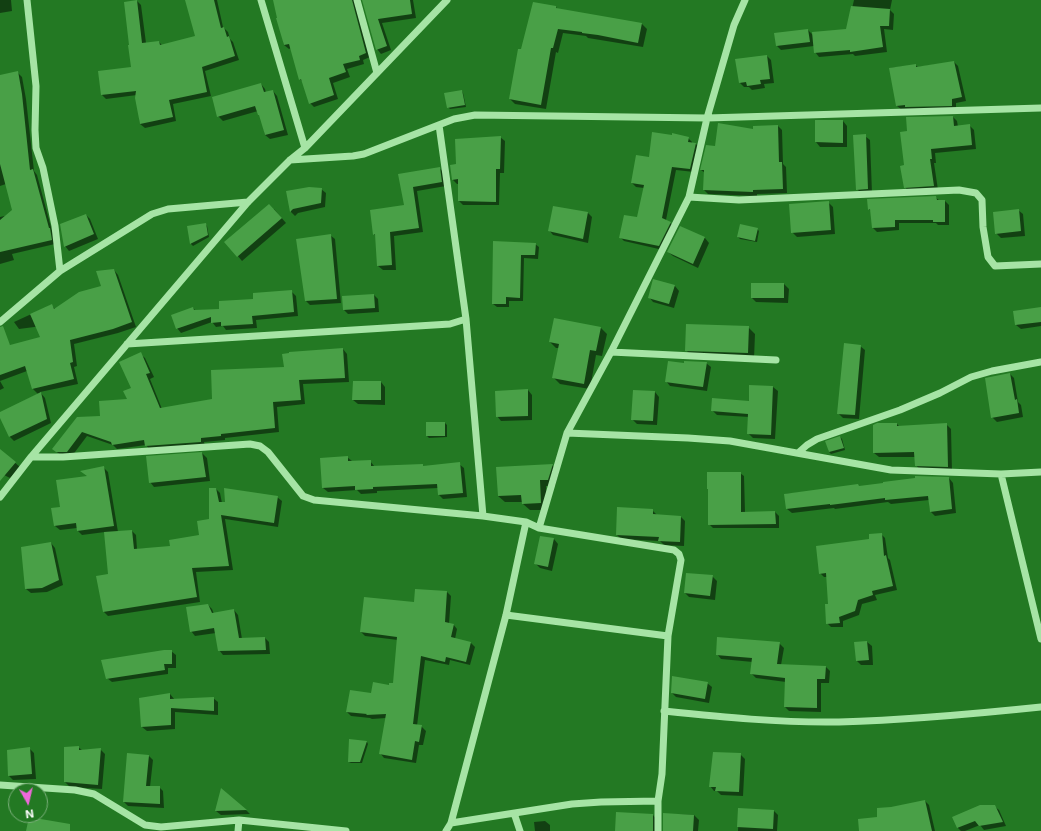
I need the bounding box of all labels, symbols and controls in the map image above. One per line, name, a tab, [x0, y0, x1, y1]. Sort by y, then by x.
north arrow	[8, 783, 48, 823]
text: N	[24, 806, 35, 821]

